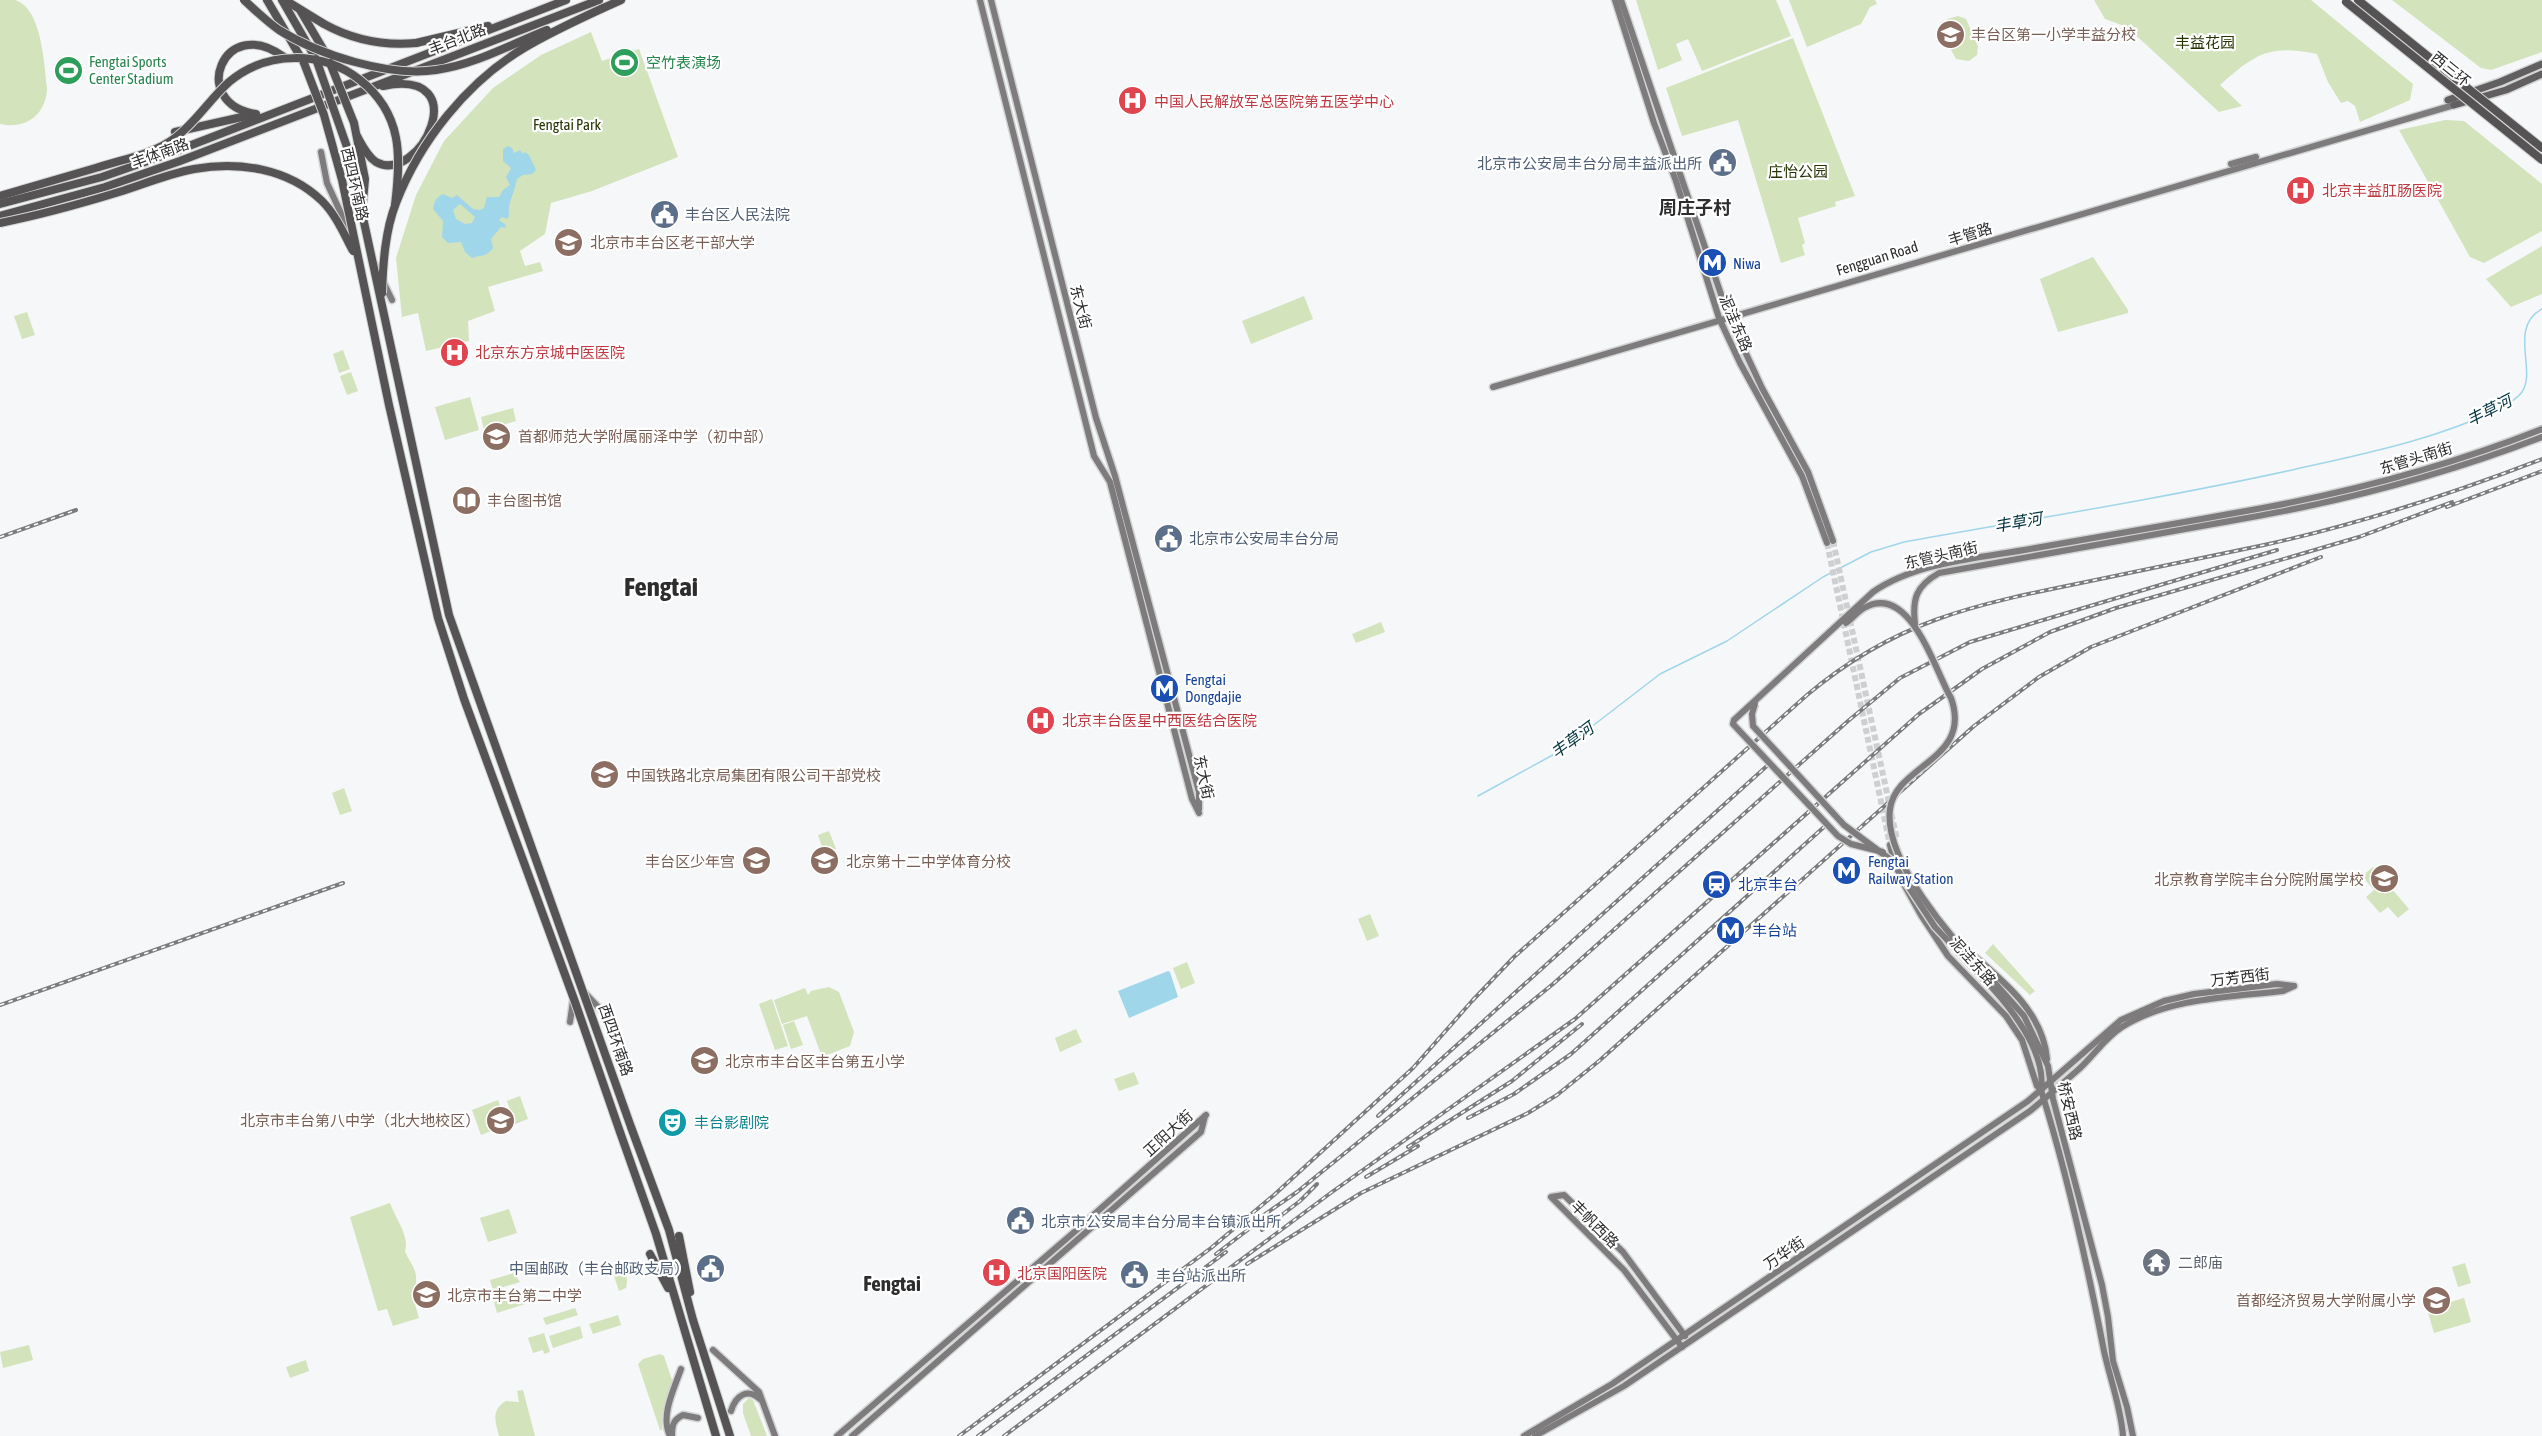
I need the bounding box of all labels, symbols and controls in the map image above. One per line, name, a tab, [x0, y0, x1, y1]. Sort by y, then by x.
school or university icon: 丰台区第一小学丰益分校	[1934, 18, 1966, 50]
street label: 丰台北路	[426, 20, 488, 58]
place label: 丰台区第一小学丰益分校	[1971, 26, 2136, 43]
park label: 丰益花园	[2175, 34, 2235, 51]
sports icon: 空竹表演场	[609, 46, 641, 78]
street label: 西三环	[2428, 48, 2474, 90]
place label: Fengtai Sports Center Stadium	[89, 53, 174, 87]
sports icon: Fengtai Sports Center Stadium	[52, 54, 84, 86]
place label: 空竹表演场	[646, 54, 721, 71]
hospital icon: 中国人民解放军总医院第五医学中心	[1117, 85, 1149, 117]
place label: 中国人民解放军总医院第五医学中心	[1154, 93, 1394, 110]
park label: Fengtai Park	[533, 116, 601, 133]
street label: 丰体南路	[129, 135, 191, 171]
street label: 西四环南路	[338, 146, 372, 222]
public building icon: 北京市公安局丰台分局丰益派出所	[1707, 147, 1739, 179]
place label: 北京市公安局丰台分局丰益派出所	[1477, 155, 1702, 172]
park label: 庄怡公园	[1768, 163, 1828, 180]
hospital icon: 北京丰益肛肠医院	[2285, 174, 2317, 206]
place label: 北京丰益肛肠医院	[2322, 182, 2442, 199]
district label: 周庄子村	[1659, 197, 1731, 218]
public building icon: 丰台区人民法院	[648, 198, 680, 230]
place label: 丰台区人民法院	[685, 206, 790, 223]
street label: 丰管路	[1946, 219, 1994, 249]
school or university icon: 北京市丰台区老干部大学	[553, 226, 585, 258]
place label: 北京市丰台区老干部大学	[590, 234, 755, 251]
street label: Fengguan Road	[1834, 238, 1920, 278]
metro station icon: Niwa	[1696, 247, 1728, 279]
place label: Niwa	[1733, 255, 1761, 272]
street label: 东大街	[1067, 283, 1095, 331]
street label: 泥洼东路	[1716, 292, 1756, 354]
hospital icon: 北京东方京城中医医院	[438, 336, 470, 368]
place label: 北京东方京城中医医院	[475, 344, 625, 361]
water label: 丰草河	[2464, 390, 2517, 429]
school or university icon: 首都师范大学附属丽泽中学（初中部）	[481, 420, 513, 452]
place label: 首都师范大学附属丽泽中学（初中部）	[518, 428, 773, 445]
street label: 东管头南街	[2378, 439, 2454, 477]
library icon: 丰台图书馆	[450, 484, 482, 516]
place label: 丰台图书馆	[487, 492, 562, 509]
water label: 丰草河	[1993, 508, 2046, 535]
public building icon: 北京市公安局丰台分局	[1152, 522, 1184, 554]
place label: 北京市公安局丰台分局	[1189, 530, 1339, 547]
street label: 东管头南街	[1903, 538, 1979, 572]
district label: Fengtai	[624, 571, 698, 602]
place label: Fengtai Dongdajie	[1185, 671, 1242, 705]
metro station icon: Fengtai Dongdajie	[1148, 672, 1180, 704]
hospital icon: 北京丰台医星中西医结合医院	[1025, 704, 1057, 736]
place label: 北京丰台医星中西医结合医院	[1062, 712, 1257, 729]
water label: 丰草河	[1547, 717, 1599, 761]
street label: 东大街	[1191, 753, 1217, 801]
school or university icon: 中国铁路北京局集团有限公司干部党校	[589, 759, 621, 791]
place label: 中国铁路北京局集团有限公司干部党校	[626, 767, 881, 784]
school or university icon: 丰台区少年宫	[740, 845, 772, 877]
school or university icon: 北京第十二中学体育分校	[809, 845, 841, 877]
place label: 丰台区少年宫	[645, 853, 735, 870]
place label: 北京第十二中学体育分校	[846, 853, 1011, 870]
place label: Fengtai Railway Station	[1868, 853, 1953, 887]
metro station icon: Fengtai Railway Station	[1831, 854, 1863, 886]
school or university icon: 北京教育学院丰台分院附属学校	[2369, 863, 2401, 895]
station icon: 北京丰台	[1701, 868, 1733, 900]
place label: 北京教育学院丰台分院附属学校	[2154, 871, 2364, 888]
place label: 北京丰台	[1738, 876, 1798, 893]
metro station icon: 丰台站	[1715, 914, 1747, 946]
place label: 丰台站	[1752, 922, 1797, 939]
street label: 泥洼东路	[1947, 933, 1999, 989]
street label: 万芳西街	[2209, 965, 2271, 989]
street label: 西四环南路	[596, 1002, 636, 1078]
school or university icon: 北京市丰台区丰台第五小学	[688, 1045, 720, 1077]
place label: 北京市丰台区丰台第五小学	[725, 1053, 905, 1070]
street label: 桥安西路	[2055, 1080, 2085, 1142]
school or university icon: 北京市丰台第八中学（北大地校区）	[485, 1104, 517, 1136]
theatre icon: 丰台影剧院	[657, 1106, 689, 1138]
street label: 正阳大街	[1140, 1107, 1196, 1159]
place label: 北京市丰台第八中学（北大地校区）	[240, 1112, 480, 1129]
place label: 丰台影剧院	[694, 1114, 769, 1131]
street label: 丰帆西路	[1568, 1197, 1622, 1251]
public building icon: 北京市公安局丰台分局丰台镇派出所	[1004, 1205, 1036, 1237]
place label: 北京市公安局丰台分局丰台镇派出所	[1041, 1213, 1281, 1230]
street label: 万华街	[1761, 1233, 1807, 1273]
temple icon: 二郎庙	[2141, 1246, 2173, 1278]
public building icon: 中国邮政（丰台邮政支局）	[694, 1252, 726, 1284]
place label: 二郎庙	[2178, 1254, 2223, 1271]
hospital icon: 北京国阳医院	[980, 1257, 1012, 1289]
public building icon: 丰台站派出所	[1119, 1259, 1151, 1291]
place label: 中国邮政（丰台邮政支局）	[509, 1260, 689, 1277]
place label: 北京国阳医院	[1017, 1265, 1107, 1282]
place label: 丰台站派出所	[1156, 1267, 1246, 1284]
district label: Fengtai	[863, 1271, 921, 1295]
school or university icon: 北京市丰台第二中学	[410, 1279, 442, 1311]
school or university icon: 首都经济贸易大学附属小学	[2421, 1284, 2453, 1316]
place label: 北京市丰台第二中学	[447, 1287, 582, 1304]
place label: 首都经济贸易大学附属小学	[2236, 1292, 2416, 1309]

